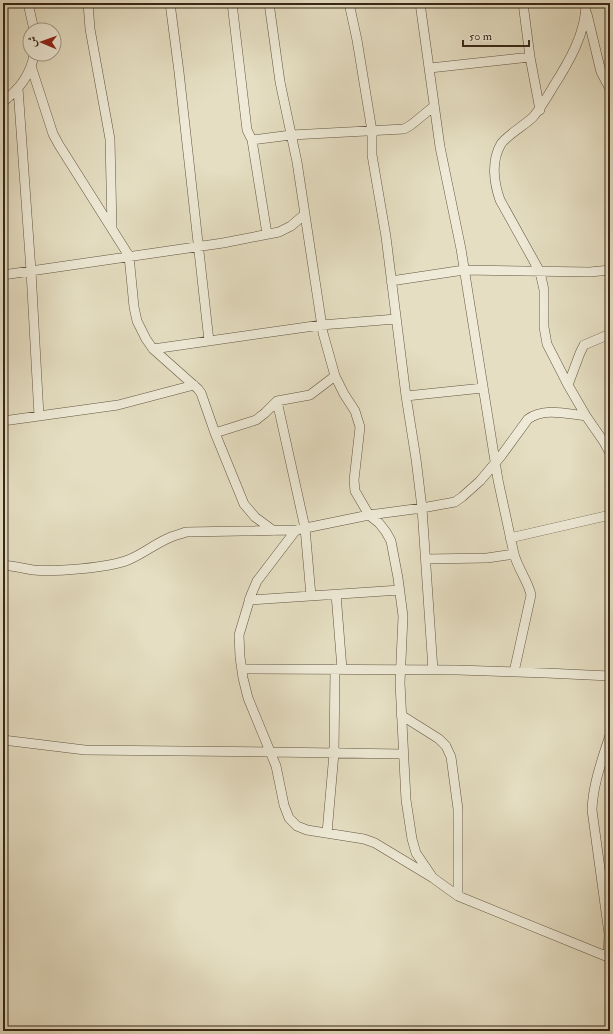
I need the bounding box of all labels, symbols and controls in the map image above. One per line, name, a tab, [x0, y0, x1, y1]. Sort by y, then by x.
north arrow	[22, 22, 62, 62]
scale bar	[463, 22, 529, 48]
text: 50 m	[469, 29, 493, 44]
text: ش	[26, 36, 39, 47]

